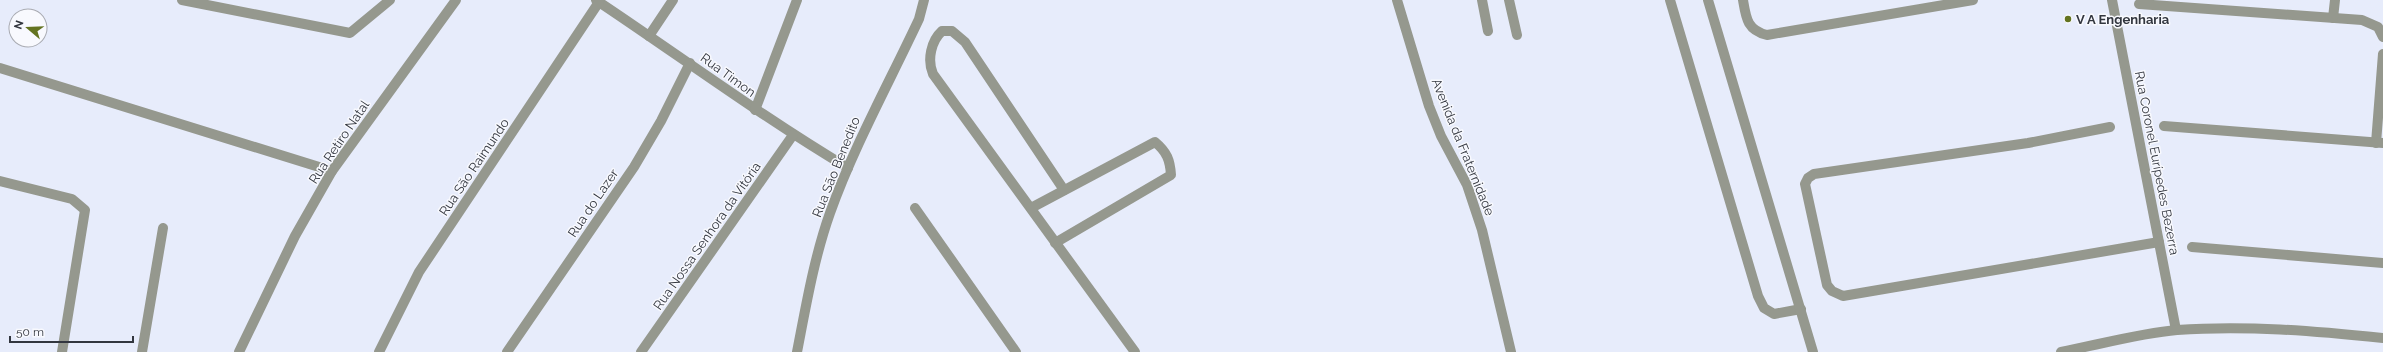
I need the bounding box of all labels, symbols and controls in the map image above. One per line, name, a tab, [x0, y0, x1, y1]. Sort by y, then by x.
north arrow	[8, 8, 48, 48]
place label: V A Engenharia	[2076, 12, 2170, 27]
marker: V A Engenharia	[2063, 14, 2073, 24]
text: N	[12, 19, 27, 31]
street label: Rua Timon	[698, 50, 758, 100]
street label: Rua Coronel Eurípedes Bezerra	[2132, 70, 2182, 256]
street label: Avenida da Fraternidade	[1429, 76, 1498, 218]
street label: Rua Retiro Natal	[306, 97, 373, 186]
street label: Rua São Benedito	[809, 114, 863, 219]
street label: Rua São Raimundo	[436, 115, 512, 218]
street label: Rua Nossa Senhora da Vitória	[650, 159, 764, 313]
street label: Rua do Lazer	[565, 166, 621, 240]
scale bar	[10, 318, 133, 344]
text: 50 m	[16, 325, 44, 339]

